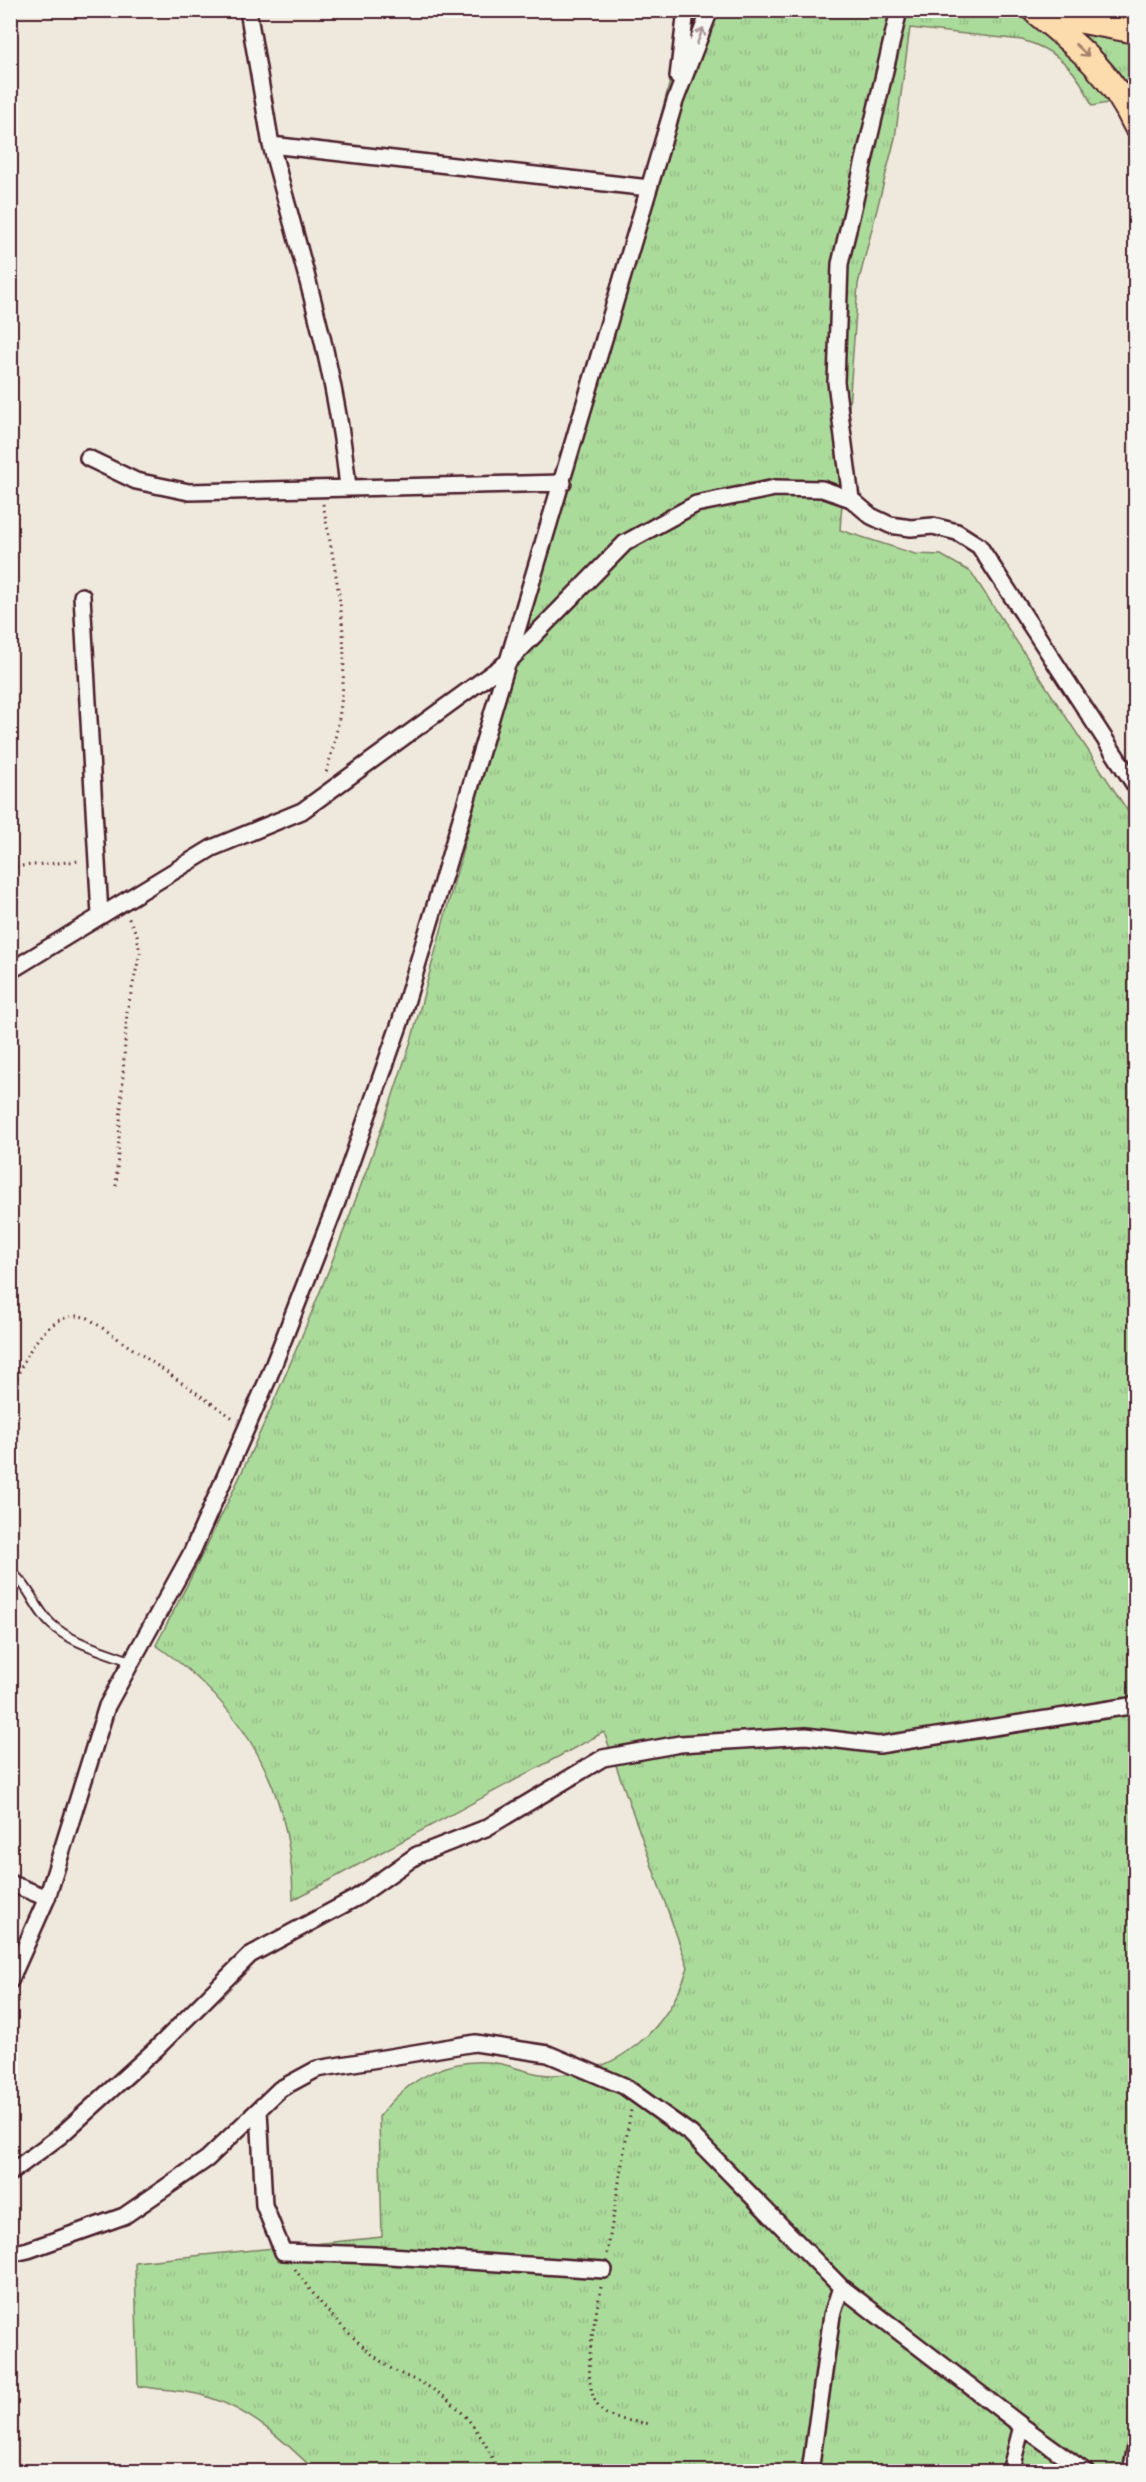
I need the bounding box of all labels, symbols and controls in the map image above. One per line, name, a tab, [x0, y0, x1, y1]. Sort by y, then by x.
one-way arrow	[696, 27, 707, 46]
one-way arrow	[1074, 43, 1089, 57]

